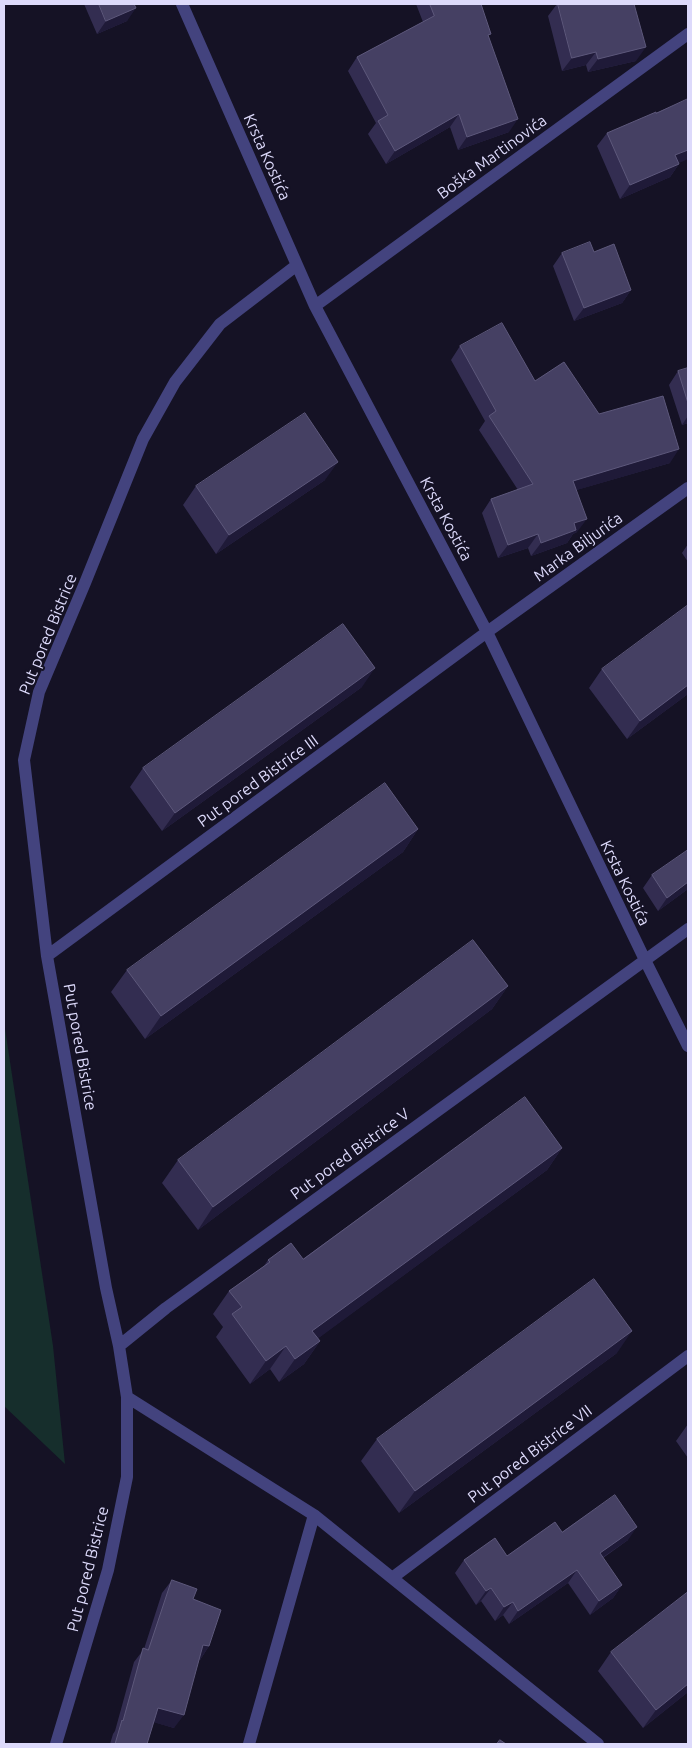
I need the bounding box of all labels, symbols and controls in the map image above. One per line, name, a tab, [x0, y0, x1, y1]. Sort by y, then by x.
street label: Krsta Kostića	[239, 111, 295, 203]
street label: Boška Martinovića	[434, 111, 550, 203]
street label: Krsta Kostića	[416, 474, 476, 564]
street label: Marka Biljurića	[530, 508, 626, 586]
street label: Put pored Bistrice	[15, 571, 81, 697]
street label: Put pored Bistrice III	[194, 731, 322, 831]
street label: Krsta Kostića	[596, 837, 654, 929]
street label: Put pored Bistrice	[59, 982, 101, 1112]
street label: Put pored Bistrice V	[287, 1104, 413, 1204]
street label: Put pored Bistrice VII	[464, 1401, 596, 1507]
street label: Put pored Bistrice	[63, 1504, 113, 1634]

